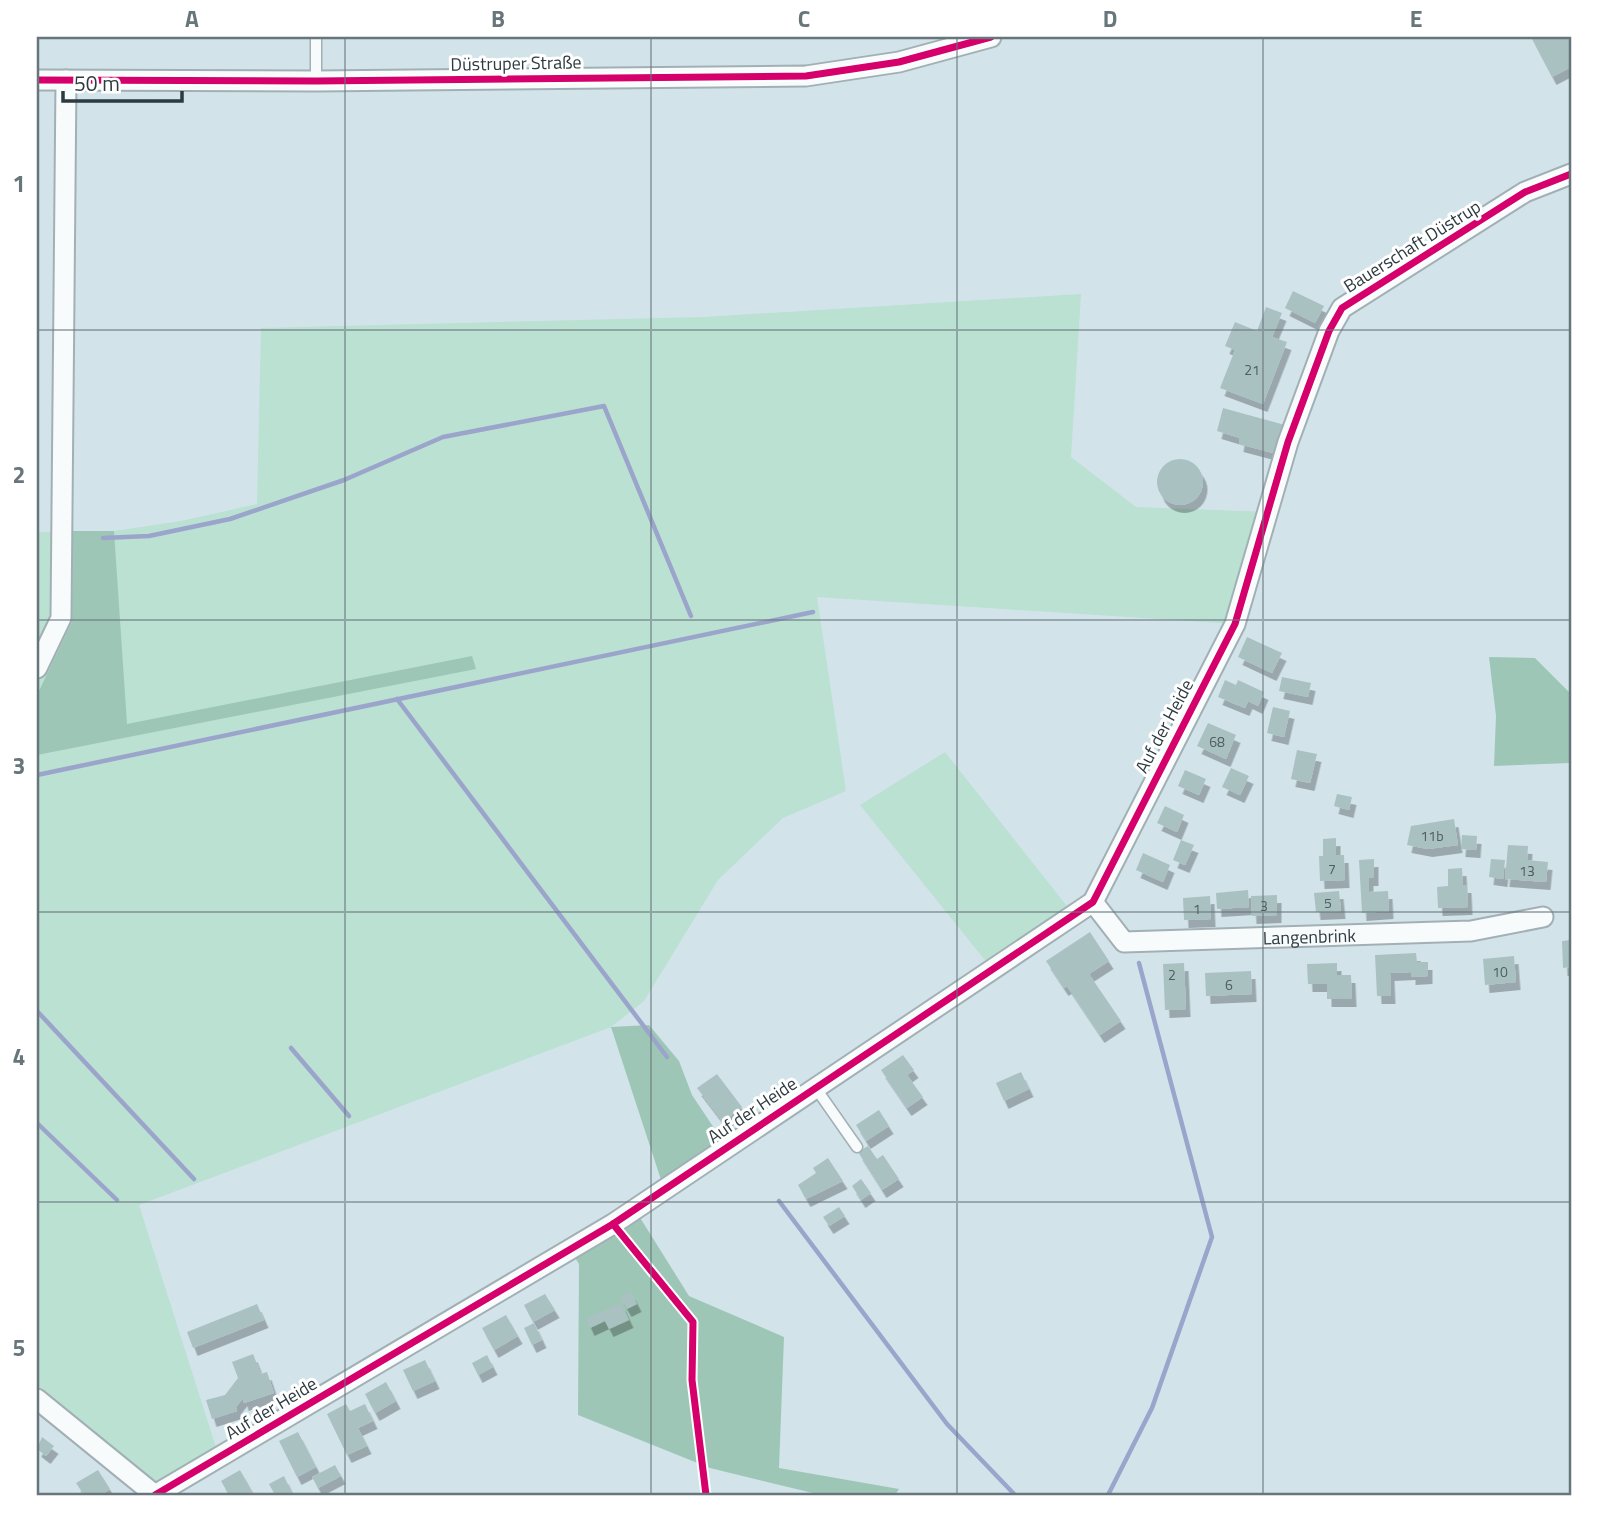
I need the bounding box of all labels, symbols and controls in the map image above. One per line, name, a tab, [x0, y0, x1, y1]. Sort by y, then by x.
text: A	[185, 1, 199, 36]
text: B	[491, 1, 505, 36]
text: C	[798, 1, 810, 36]
text: D	[1103, 1, 1117, 36]
text: E	[1410, 1, 1422, 36]
street label: Düstruper Straße	[450, 48, 582, 78]
scale bar	[63, 60, 182, 104]
text: 50 m	[74, 67, 120, 99]
text: 1	[13, 166, 25, 201]
street label: Bauerschaft Düstrup	[1338, 193, 1486, 299]
house number: 21	[1244, 359, 1260, 380]
text: 2	[13, 457, 25, 492]
street label: Auf der Heide	[1128, 674, 1200, 778]
house number: 68	[1209, 731, 1225, 752]
text: 3	[13, 748, 25, 783]
house number: 11b	[1420, 825, 1444, 846]
house number: 7	[1328, 858, 1336, 879]
house number: 13	[1519, 860, 1535, 881]
house number: 5	[1324, 892, 1332, 913]
house number: 3	[1260, 895, 1268, 916]
house number: 1	[1193, 898, 1201, 919]
street label: Langenbrink	[1262, 921, 1357, 951]
house number: 10	[1492, 961, 1508, 982]
house number: 2	[1168, 964, 1176, 985]
house number: 6	[1225, 974, 1233, 995]
text: 4	[13, 1039, 25, 1074]
street label: Auf der Heide	[702, 1070, 802, 1150]
text: 5	[13, 1330, 25, 1365]
street label: Auf der Heide	[220, 1370, 322, 1446]

